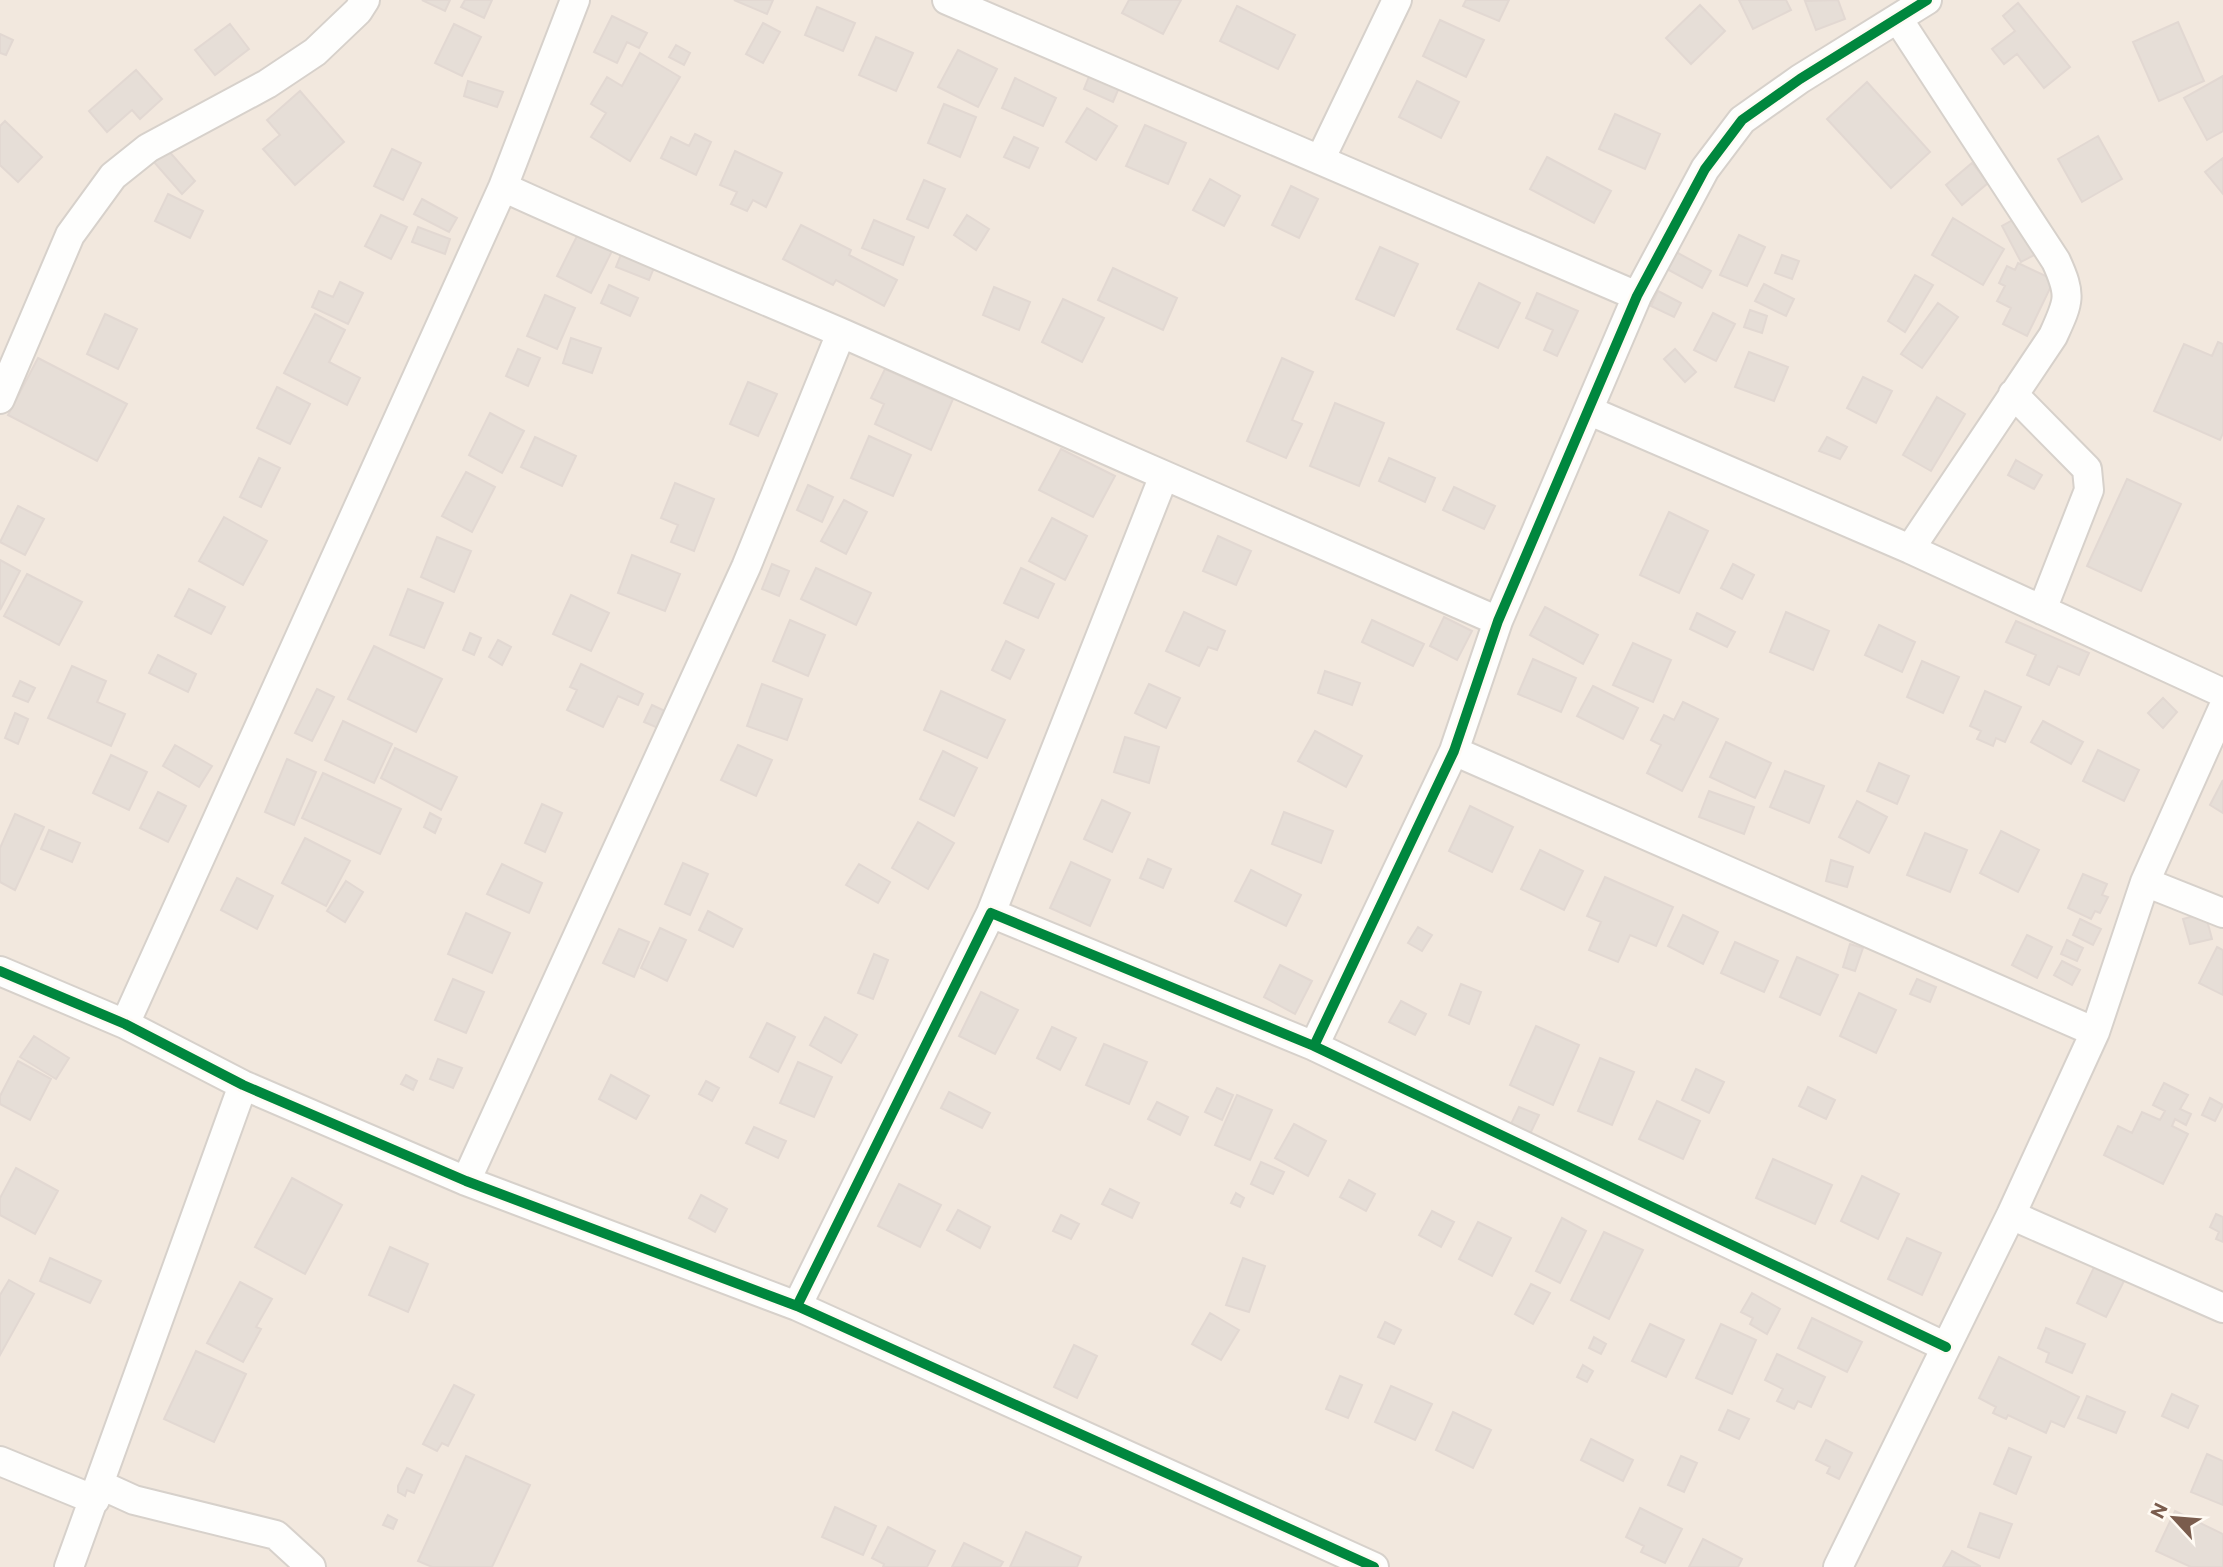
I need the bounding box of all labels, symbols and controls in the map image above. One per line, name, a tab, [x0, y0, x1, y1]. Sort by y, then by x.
north arrow	[2139, 1483, 2209, 1553]
text: N	[2145, 1499, 2172, 1522]

